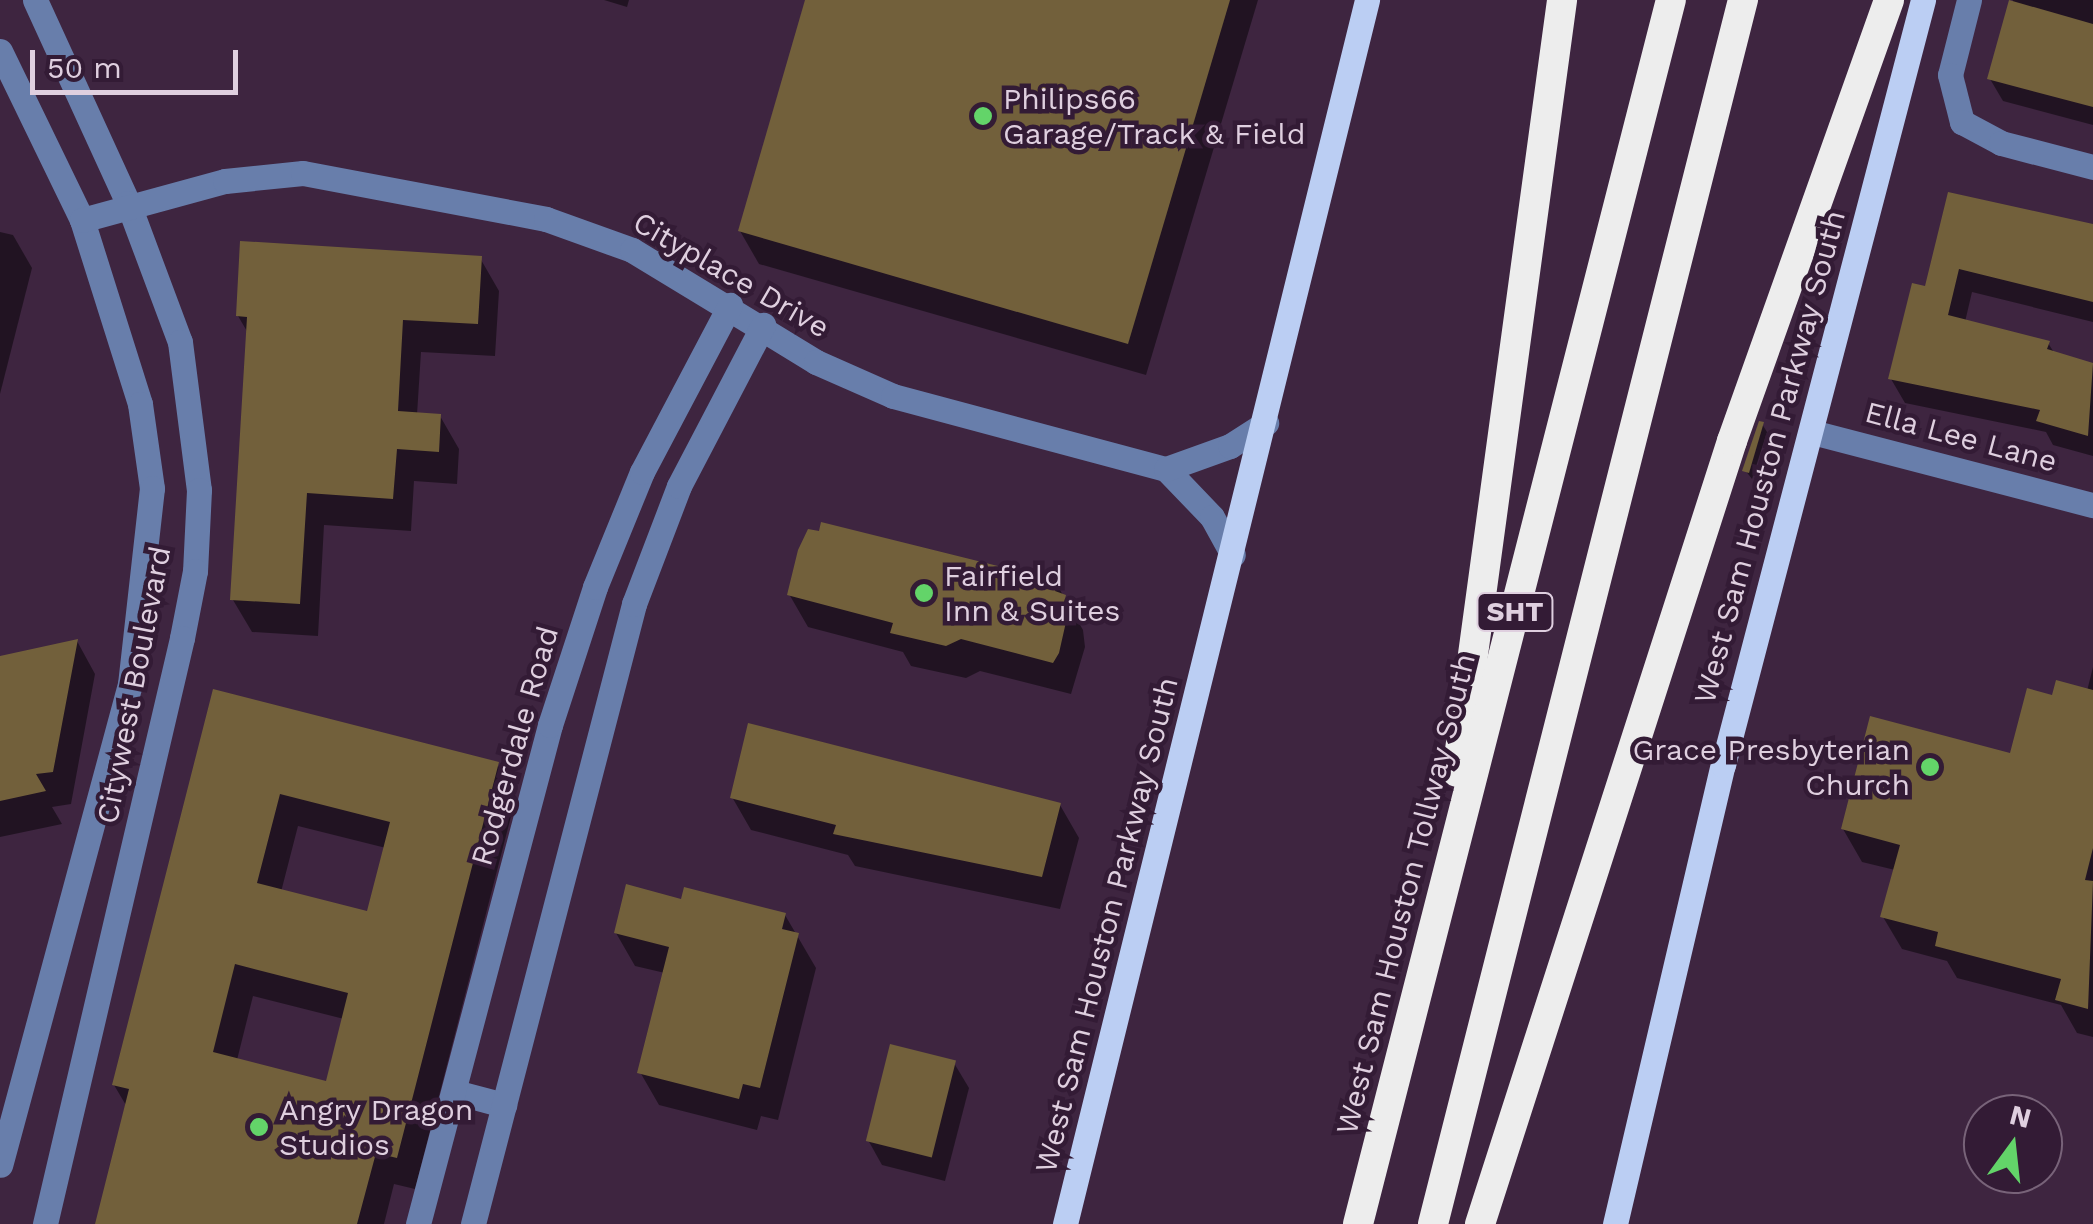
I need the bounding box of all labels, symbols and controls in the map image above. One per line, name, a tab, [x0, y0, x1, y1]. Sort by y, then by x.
scale bar	[35, 30, 242, 92]
text: 50 m	[47, 50, 122, 85]
place label: Philips66 Garage/Track & Field	[1003, 81, 1306, 152]
marker: Philips66 Garage/Track & Field	[972, 105, 994, 127]
street label: Cityplace Drive	[627, 204, 835, 346]
street label: West Sam Houston Parkway South	[1687, 206, 1853, 708]
street label: Ella Lee Lane	[1861, 394, 2061, 480]
street label: Citywest Boulevard	[89, 543, 179, 827]
place label: Fairfield Inn & Suites	[944, 558, 1120, 628]
marker: Fairfield Inn & Suites	[913, 582, 935, 604]
road number: SHT	[1475, 589, 1555, 635]
street label: Rodgerdale Road	[464, 622, 566, 870]
street label: West Sam Houston Tollway South	[1329, 649, 1483, 1139]
street label: West Sam Houston Parkway South	[1028, 673, 1186, 1177]
place label: Grace Presbyterian Church	[1632, 732, 1910, 802]
marker: Grace Presbyterian Church	[1919, 756, 1941, 778]
place label: Angry Dragon Studios	[279, 1092, 474, 1162]
north arrow	[1963, 1094, 2063, 1194]
text: N	[2006, 1098, 2035, 1135]
marker: Angry Dragon Studios	[248, 1116, 270, 1138]

